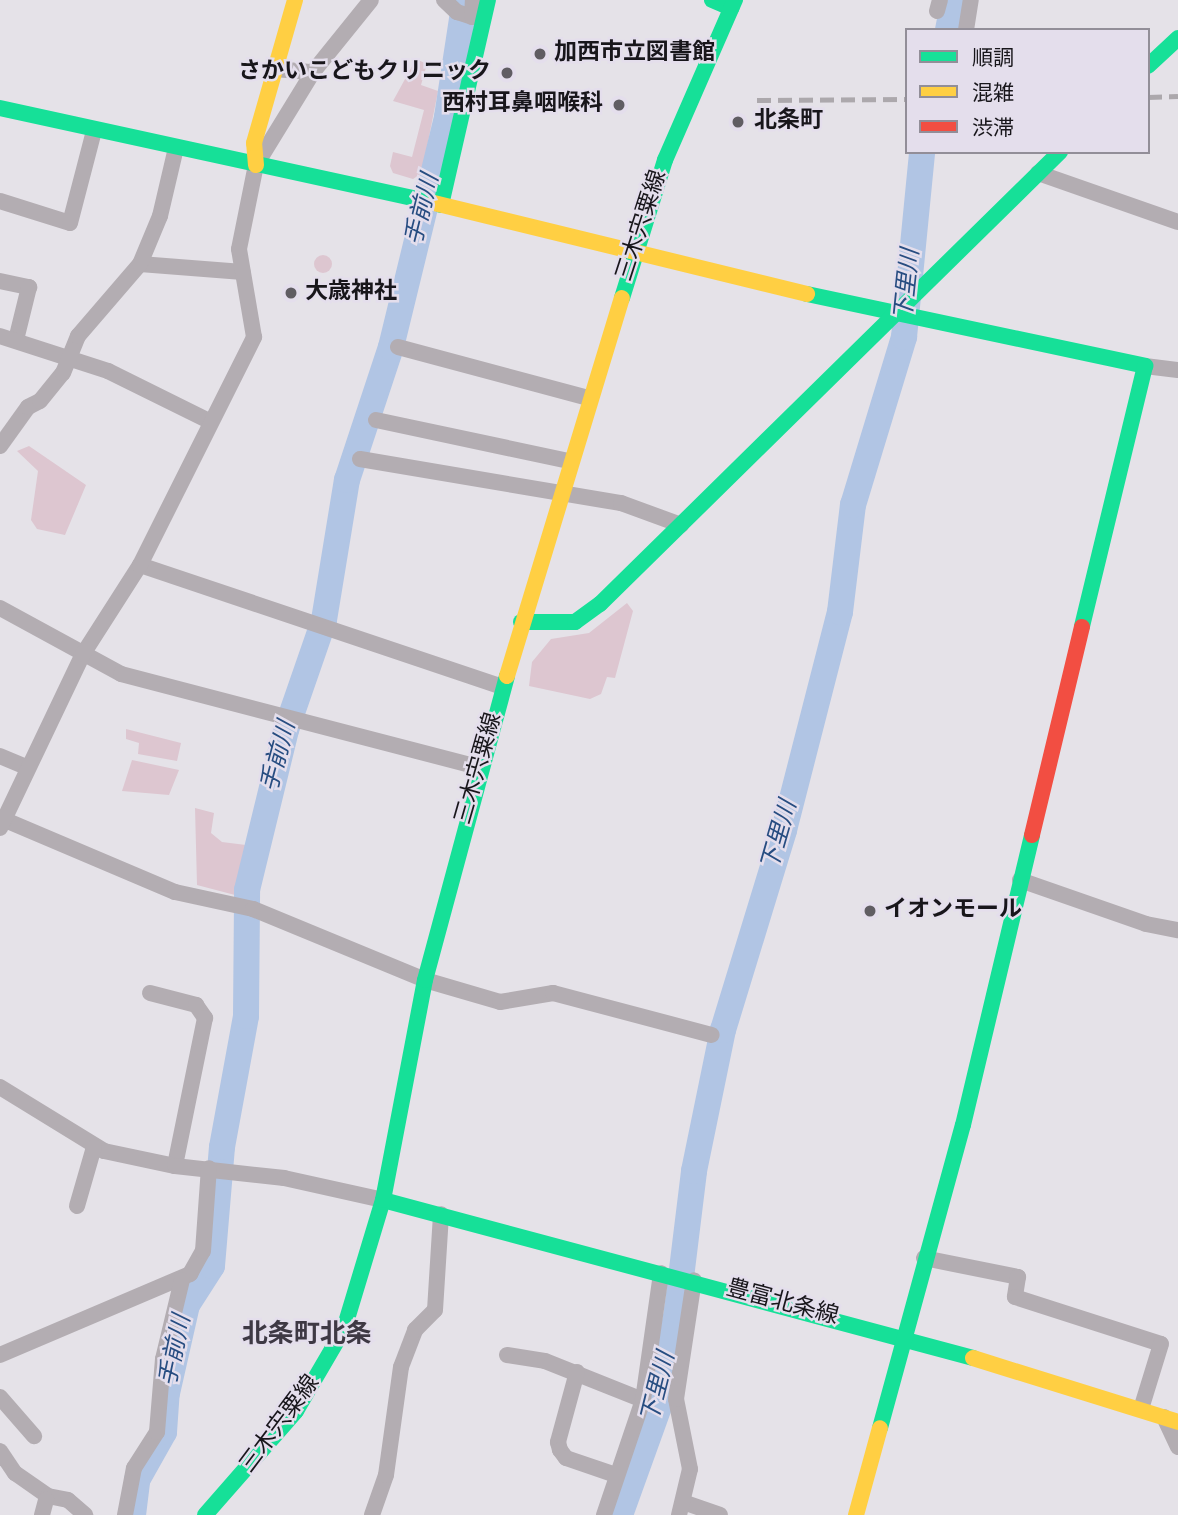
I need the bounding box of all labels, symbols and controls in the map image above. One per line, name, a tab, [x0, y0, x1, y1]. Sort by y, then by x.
legend	[905, 28, 1150, 154]
place label: 加西市立図書館	[554, 40, 715, 68]
marker: 加西市立図書館	[532, 46, 548, 62]
text: 順調	[972, 46, 1014, 73]
place label: さかいこどもクリニック	[238, 59, 491, 87]
marker: さかいこどもクリニック	[497, 63, 517, 83]
text: 混雑	[972, 81, 1014, 108]
place label: 西村耳鼻咽喉科	[442, 91, 603, 119]
marker: 西村耳鼻咽喉科	[609, 95, 629, 115]
place label: 北条町	[754, 108, 823, 136]
marker: 北条町	[728, 112, 748, 132]
text: 渋滞	[972, 116, 1014, 143]
street label: 三木宍粟線	[612, 167, 674, 285]
water label: 手前川	[401, 172, 447, 248]
water label: 下里川	[891, 248, 927, 322]
place label: 大歳神社	[305, 279, 397, 307]
marker: 大歳神社	[283, 285, 299, 301]
street label: 三木宍粟線	[451, 710, 509, 828]
water label: 手前川	[257, 718, 303, 796]
water label: 下里川	[757, 797, 805, 875]
place label: イオンモール	[884, 897, 1022, 925]
marker: イオンモール	[862, 903, 878, 919]
street label: 豊富北条線	[723, 1276, 841, 1332]
water label: 手前川	[155, 1313, 199, 1389]
district label: 北条町北条	[242, 1320, 372, 1352]
water label: 下里川	[637, 1350, 683, 1426]
street label: 三木宍粟線	[235, 1371, 327, 1479]

